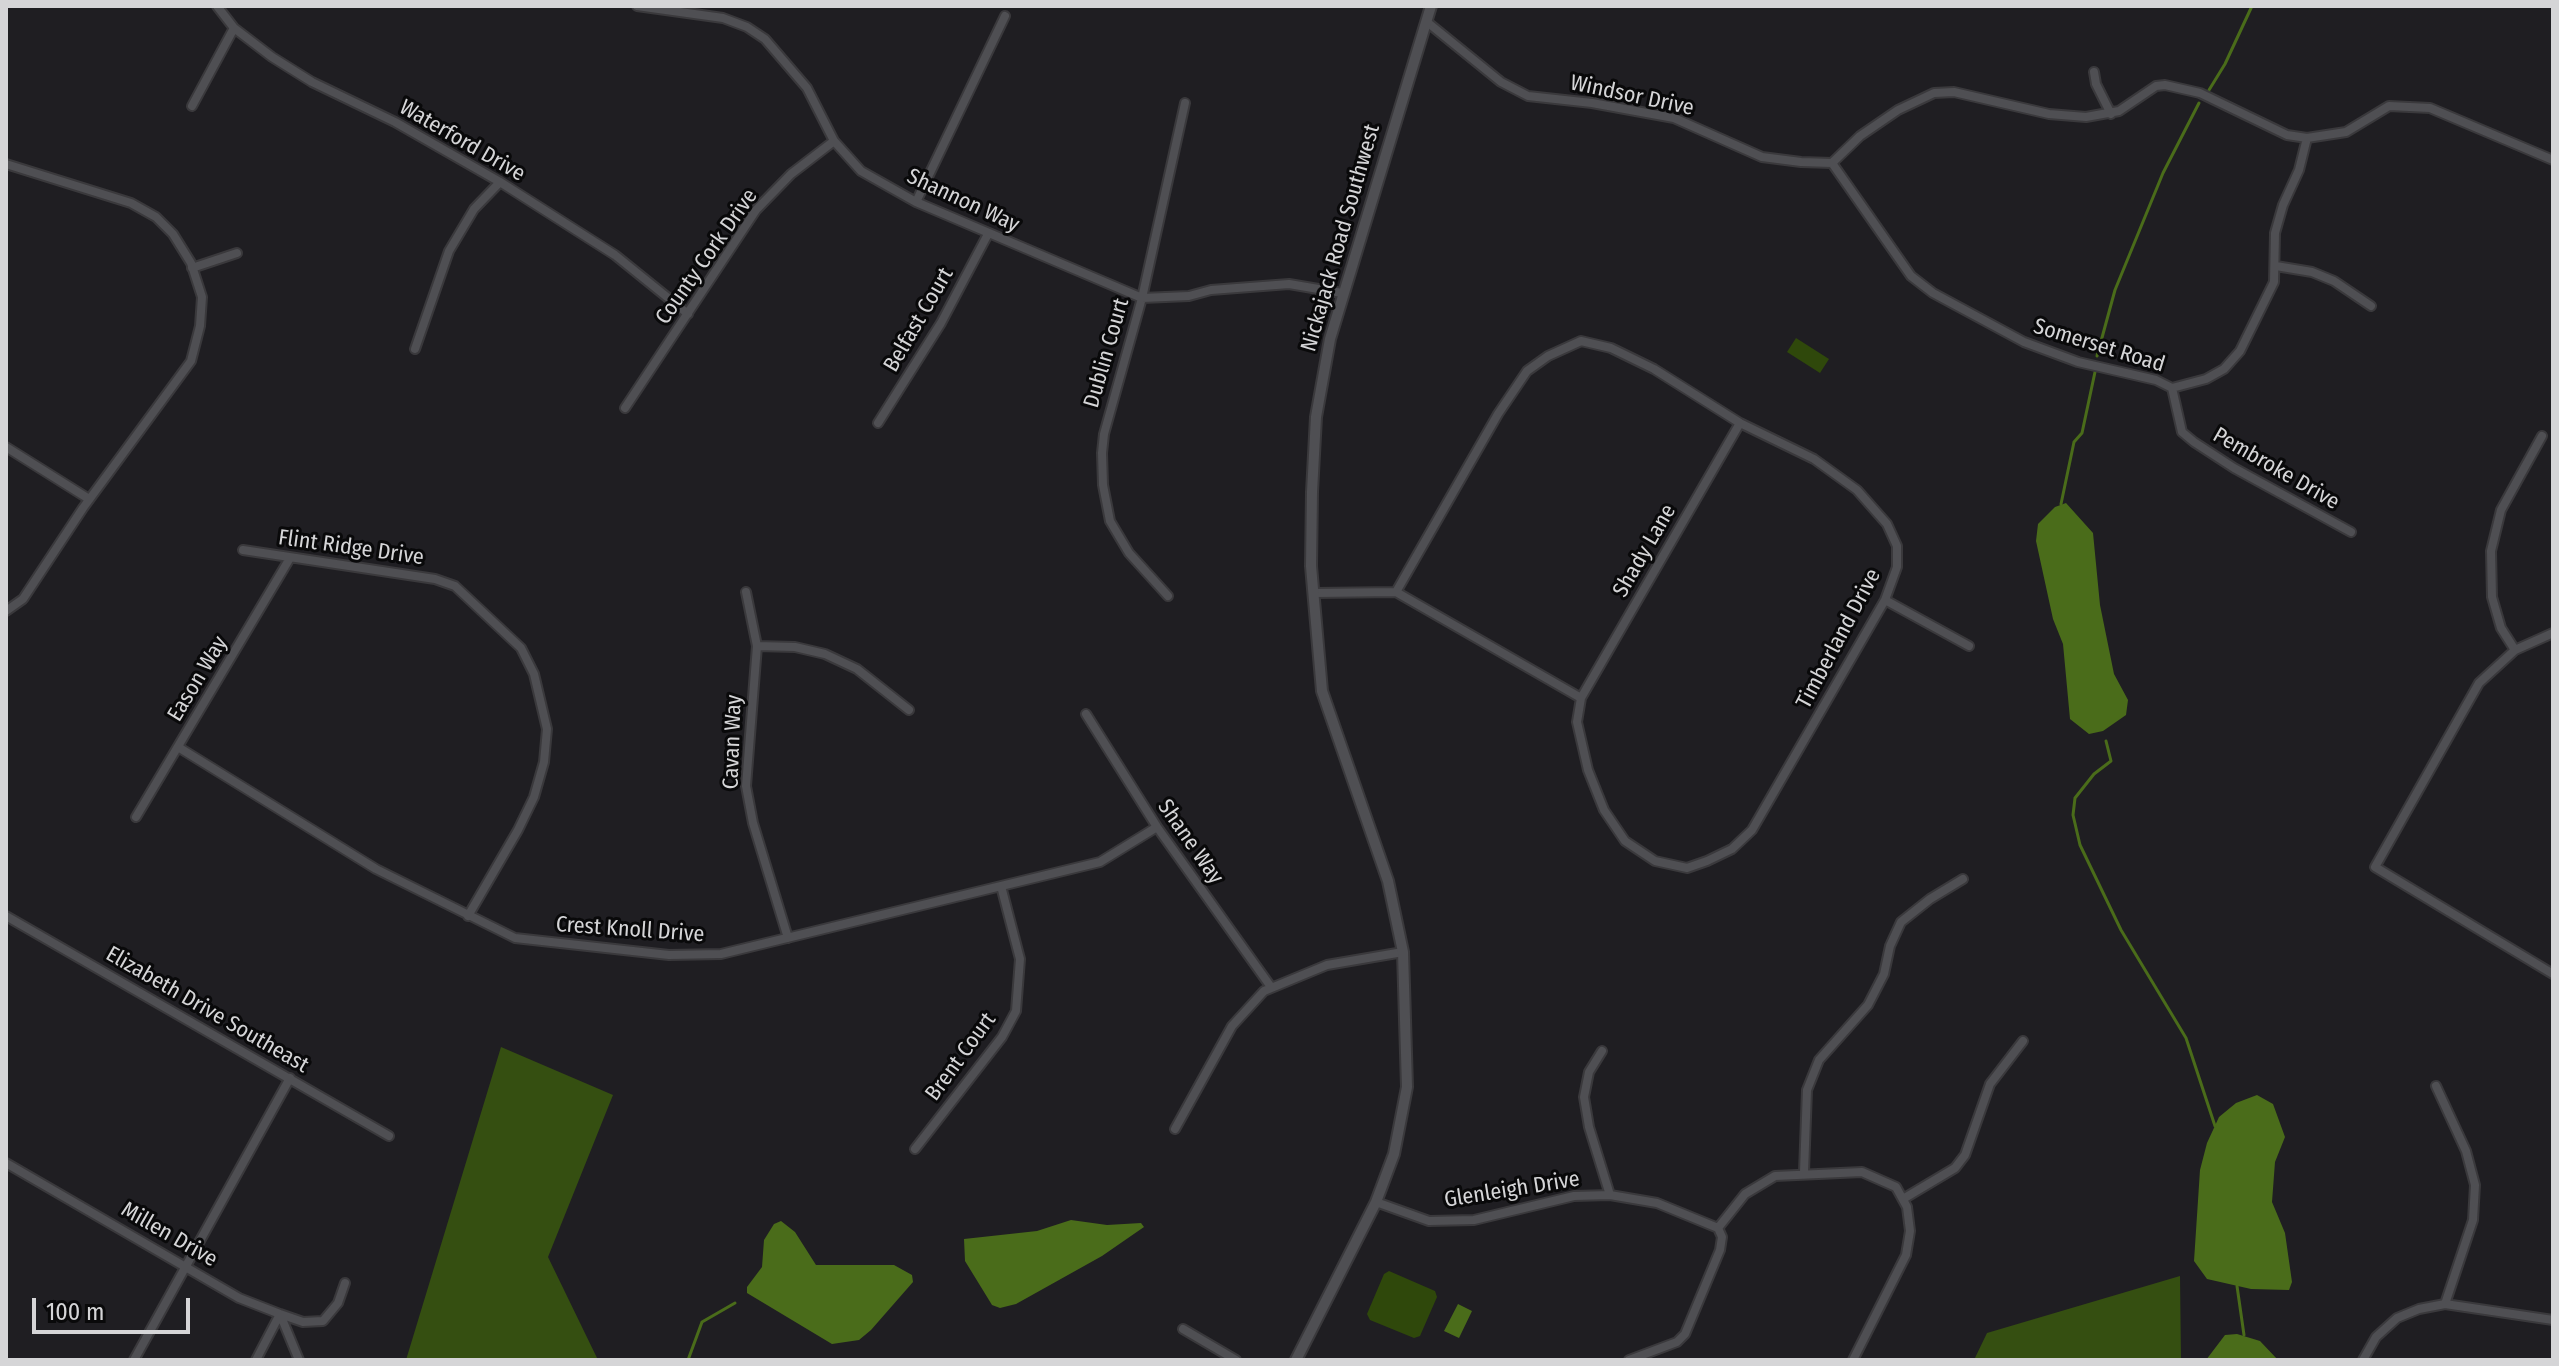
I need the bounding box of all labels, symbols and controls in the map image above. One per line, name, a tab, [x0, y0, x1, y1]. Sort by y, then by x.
street label: Windsor Drive	[1568, 70, 1696, 122]
street label: Waterford Drive	[394, 94, 530, 188]
street label: Nickajack Road Southwest	[1296, 121, 1386, 355]
street label: Shannon Way	[903, 163, 1023, 239]
street label: County Cork Drive	[650, 184, 764, 330]
street label: Belfast Court	[879, 263, 959, 377]
street label: Dublin Court	[1079, 295, 1135, 411]
street label: Somerset Road	[2030, 314, 2168, 378]
street label: Pembroke Drive	[2208, 422, 2344, 516]
street label: Shady Lane	[1608, 500, 1682, 602]
street label: Flint Ridge Drive	[277, 525, 425, 571]
street label: Timberland Drive	[1791, 565, 1887, 713]
street label: Eason Way	[162, 632, 234, 726]
street label: Cavan Way	[718, 694, 748, 790]
street label: Shane Way	[1151, 795, 1229, 889]
street label: Crest Knoll Drive	[555, 912, 705, 948]
street label: Elizabeth Drive Southeast	[101, 941, 313, 1079]
street label: Brent Court	[920, 1008, 1002, 1106]
street label: Glenleigh Drive	[1442, 1166, 1582, 1214]
street label: Millen Drive	[116, 1197, 222, 1273]
scale bar	[36, 1282, 194, 1332]
text: 100 m	[46, 1298, 104, 1326]

